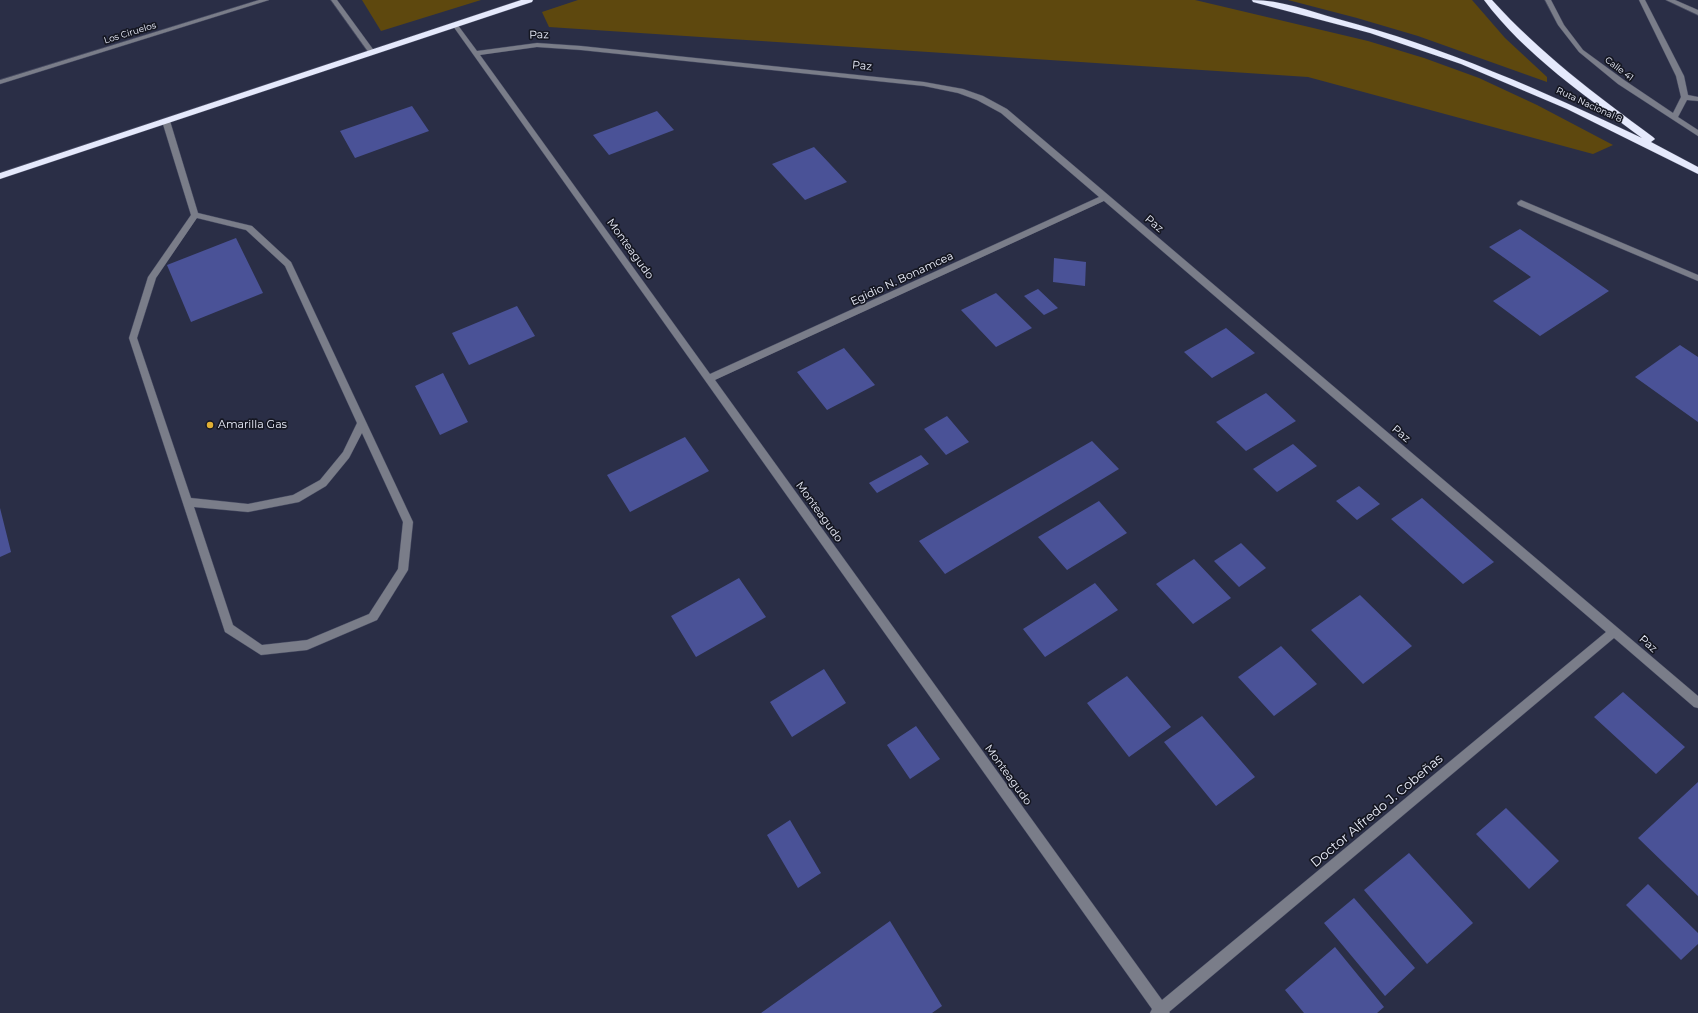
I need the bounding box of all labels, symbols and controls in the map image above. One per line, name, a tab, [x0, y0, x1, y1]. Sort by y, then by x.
street label: Los Ciruelos	[103, 20, 157, 46]
street label: Paz	[529, 28, 549, 42]
street label: Calle 41	[1602, 55, 1636, 83]
street label: Paz	[851, 58, 873, 74]
street label: Ruta Nacional 8	[1554, 85, 1624, 125]
street label: Paz	[1142, 213, 1166, 235]
street label: Monteagudo	[604, 216, 656, 282]
street label: Egidio N. Bonamcea	[848, 249, 956, 309]
place label: Amarilla Gas	[218, 418, 287, 432]
marker: Amarilla Gas	[205, 420, 215, 430]
street label: Paz	[1389, 423, 1413, 445]
street label: Monteagudo	[793, 479, 845, 545]
street label: Paz	[1636, 633, 1660, 655]
street label: Monteagudo	[982, 742, 1034, 808]
street label: Doctor Alfredo J. Cobeñas	[1308, 751, 1446, 871]

